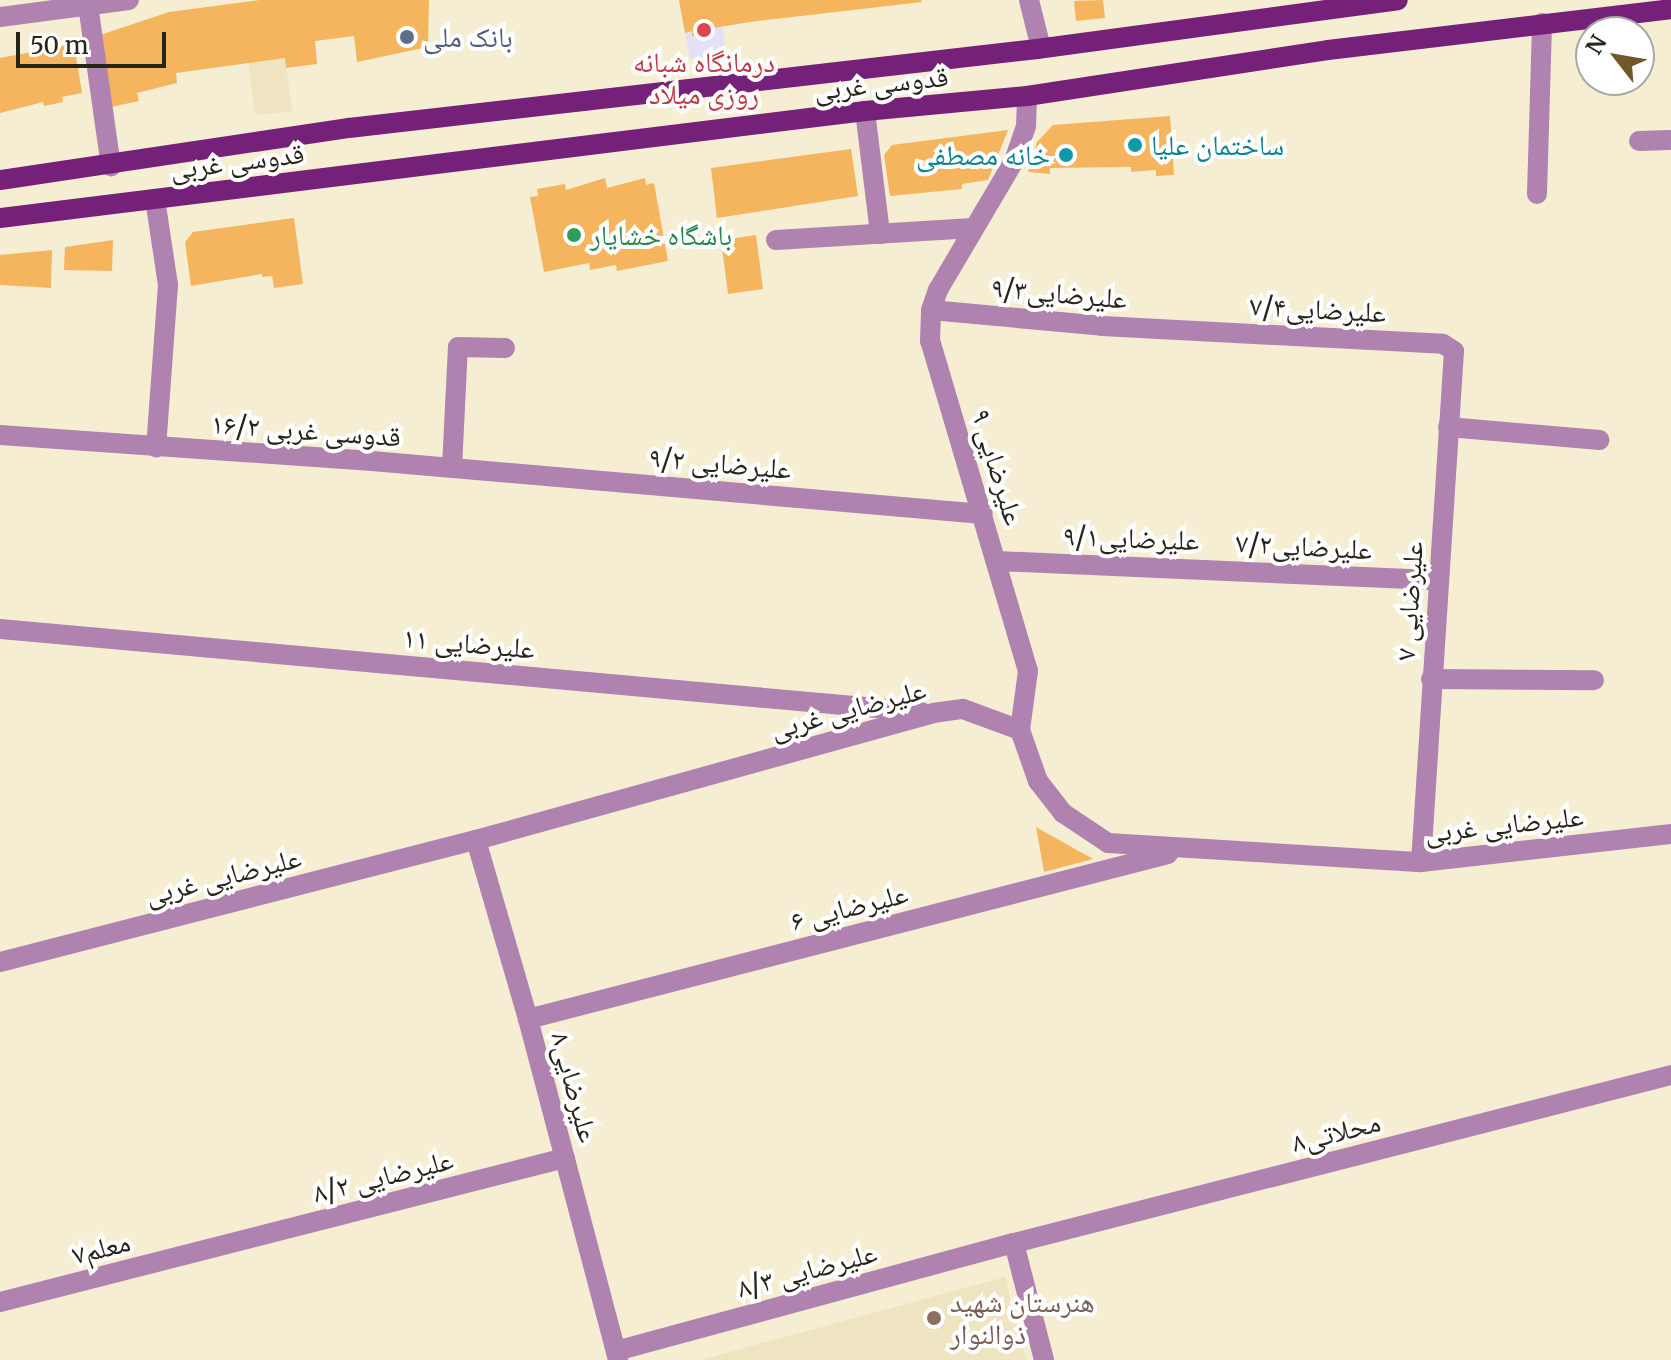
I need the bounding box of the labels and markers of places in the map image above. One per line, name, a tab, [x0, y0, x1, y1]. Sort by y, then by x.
marker: درمانگاه شبانه روزی میلاد	[693, 19, 715, 41]
place label: بانک ملی	[423, 20, 513, 54]
marker: بانک ملی	[398, 28, 416, 46]
place label: درمانگاه شبانه روزی میلاد	[633, 45, 775, 111]
place label: ساختمان علیا	[1151, 128, 1284, 162]
marker: ساختمان علیا	[1126, 136, 1144, 154]
place label: خانه مصطفی	[916, 138, 1050, 172]
marker: خانه مصطفی	[1057, 146, 1075, 164]
place label: باشگاه خشایار	[590, 218, 732, 252]
marker: باشگاه خشایار	[565, 226, 583, 244]
place label: هنرستان شهید ذوالنوار	[950, 1285, 1095, 1351]
marker: هنرستان شهید ذوالنوار	[925, 1309, 943, 1327]

